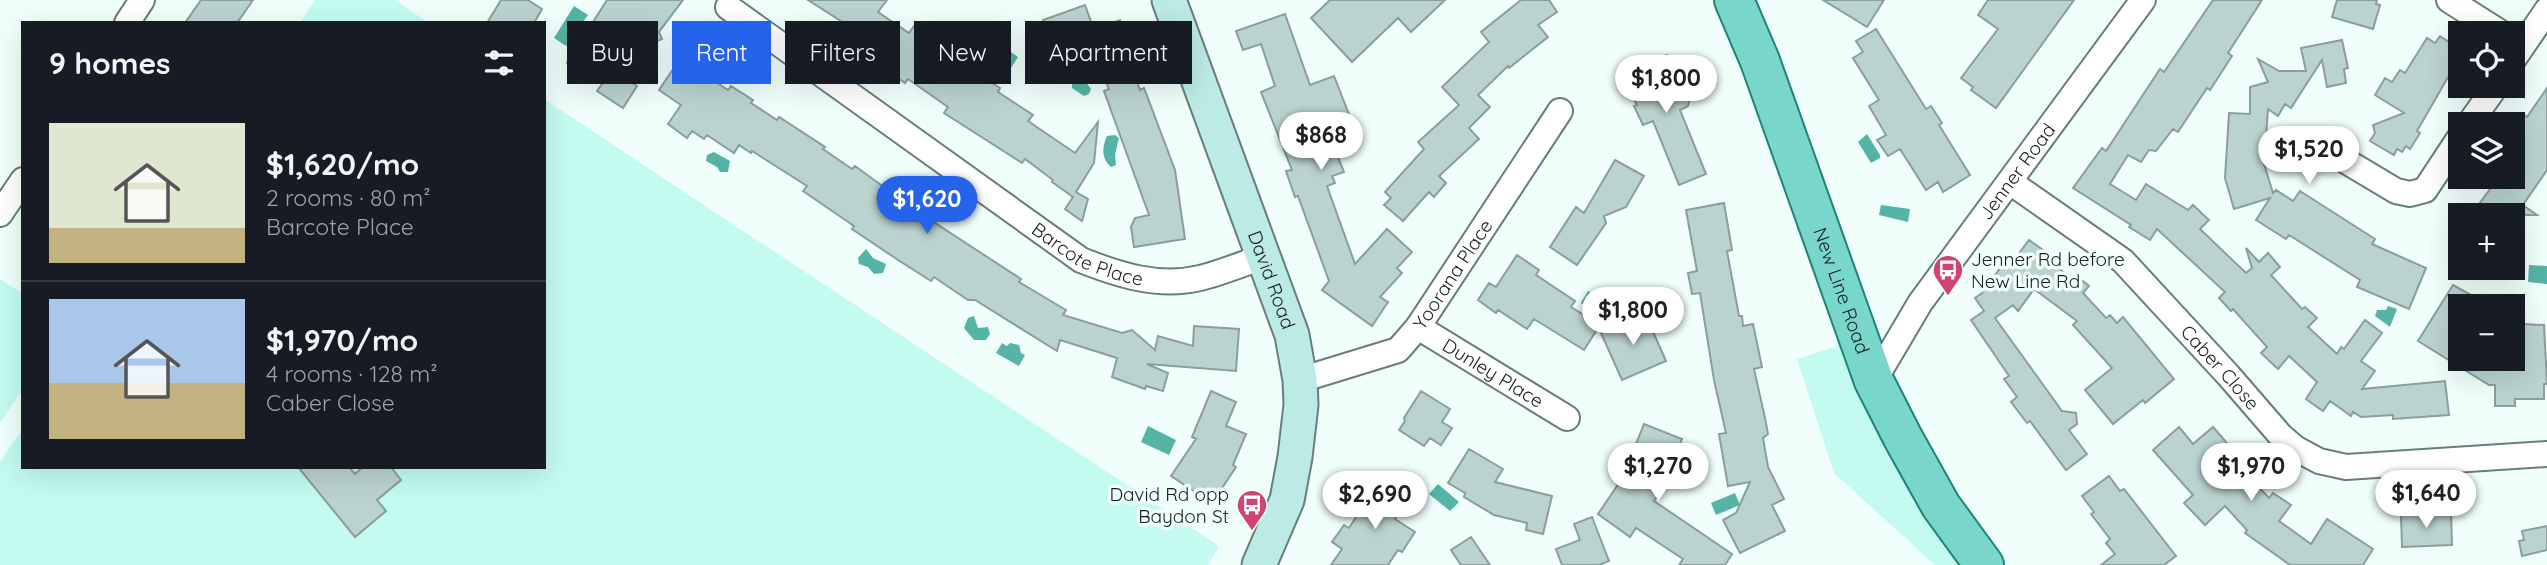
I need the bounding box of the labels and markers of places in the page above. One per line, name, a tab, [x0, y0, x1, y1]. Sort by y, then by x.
pin: $1,800	[1609, 55, 1723, 115]
pin: $868	[1280, 113, 1362, 172]
pin: $1,520	[2252, 127, 2366, 186]
pin: $1,620	[870, 176, 984, 236]
place label: Jenner Rd before New Line Rd	[1971, 247, 2125, 293]
bus stop icon: Jenner Rd before New Line Rd	[1931, 253, 1965, 297]
pin: $1,800	[1576, 288, 1690, 347]
pin: $1,270	[1601, 444, 1715, 503]
pin: $1,970	[2194, 444, 2308, 503]
pin: $1,640	[2369, 470, 2483, 530]
pin: $2,690	[1318, 472, 1432, 531]
place label: David Rd opp Baydon St	[1109, 482, 1229, 528]
bus stop icon: David Rd opp Baydon St	[1235, 488, 1269, 532]

